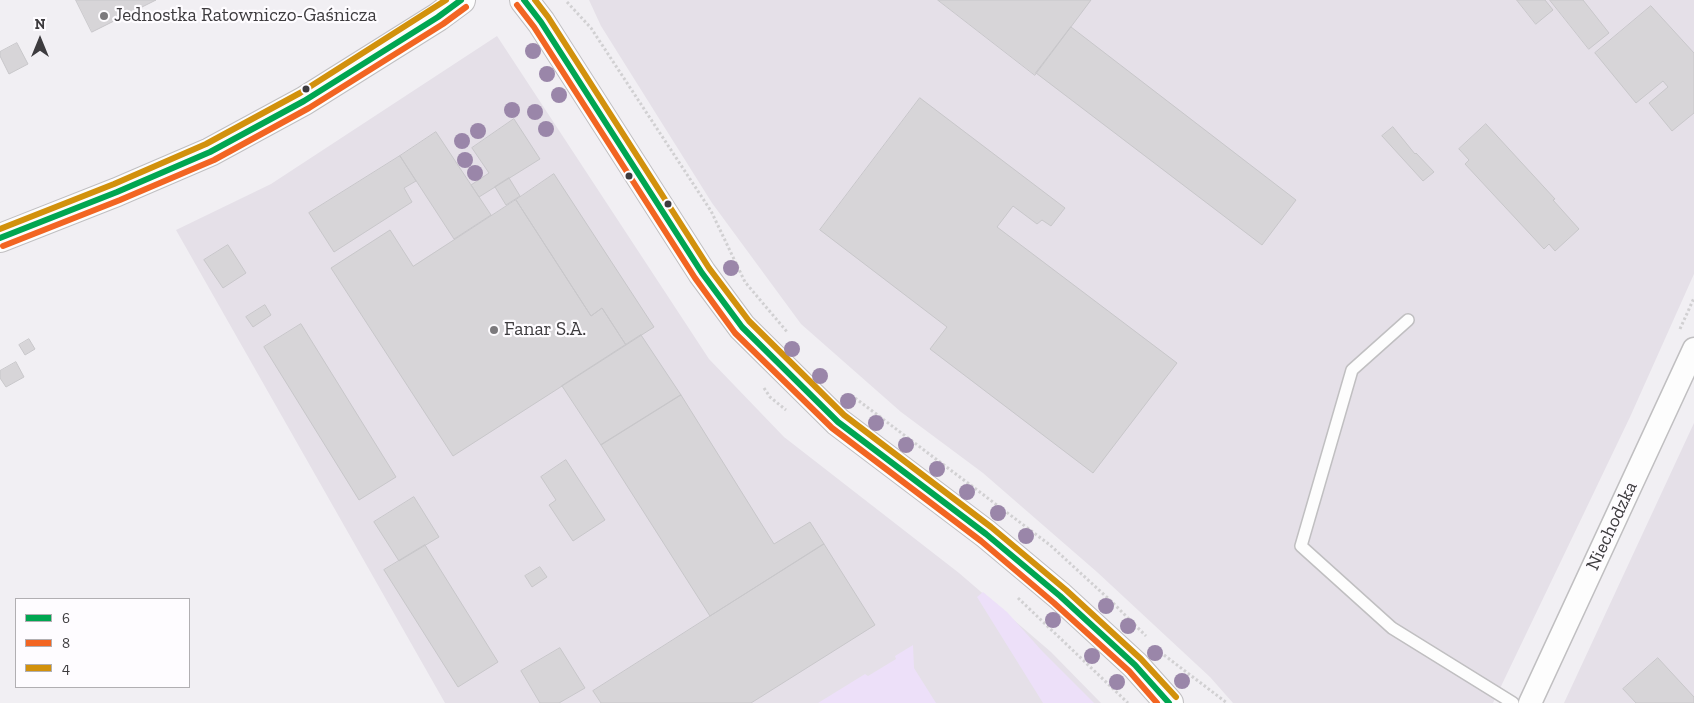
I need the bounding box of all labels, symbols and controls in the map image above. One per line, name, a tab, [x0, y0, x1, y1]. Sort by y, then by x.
place label: Jednostka Ratowniczo-Gaśnicza	[114, 5, 377, 27]
marker: Jednostka Ratowniczo-Gaśnicza	[98, 10, 110, 22]
north arrow	[15, 15, 65, 65]
text: N	[35, 16, 45, 33]
unlabelled marker	[301, 84, 311, 94]
unlabelled marker	[624, 171, 634, 181]
unlabelled marker	[663, 199, 673, 209]
place label: Fanar S.A.	[504, 319, 586, 341]
marker: Fanar S.A.	[488, 324, 500, 336]
street label: Niechodzka	[1582, 478, 1642, 574]
legend	[15, 598, 190, 688]
text: 6	[62, 609, 70, 627]
text: 8	[62, 634, 70, 652]
text: 4	[62, 659, 70, 677]

